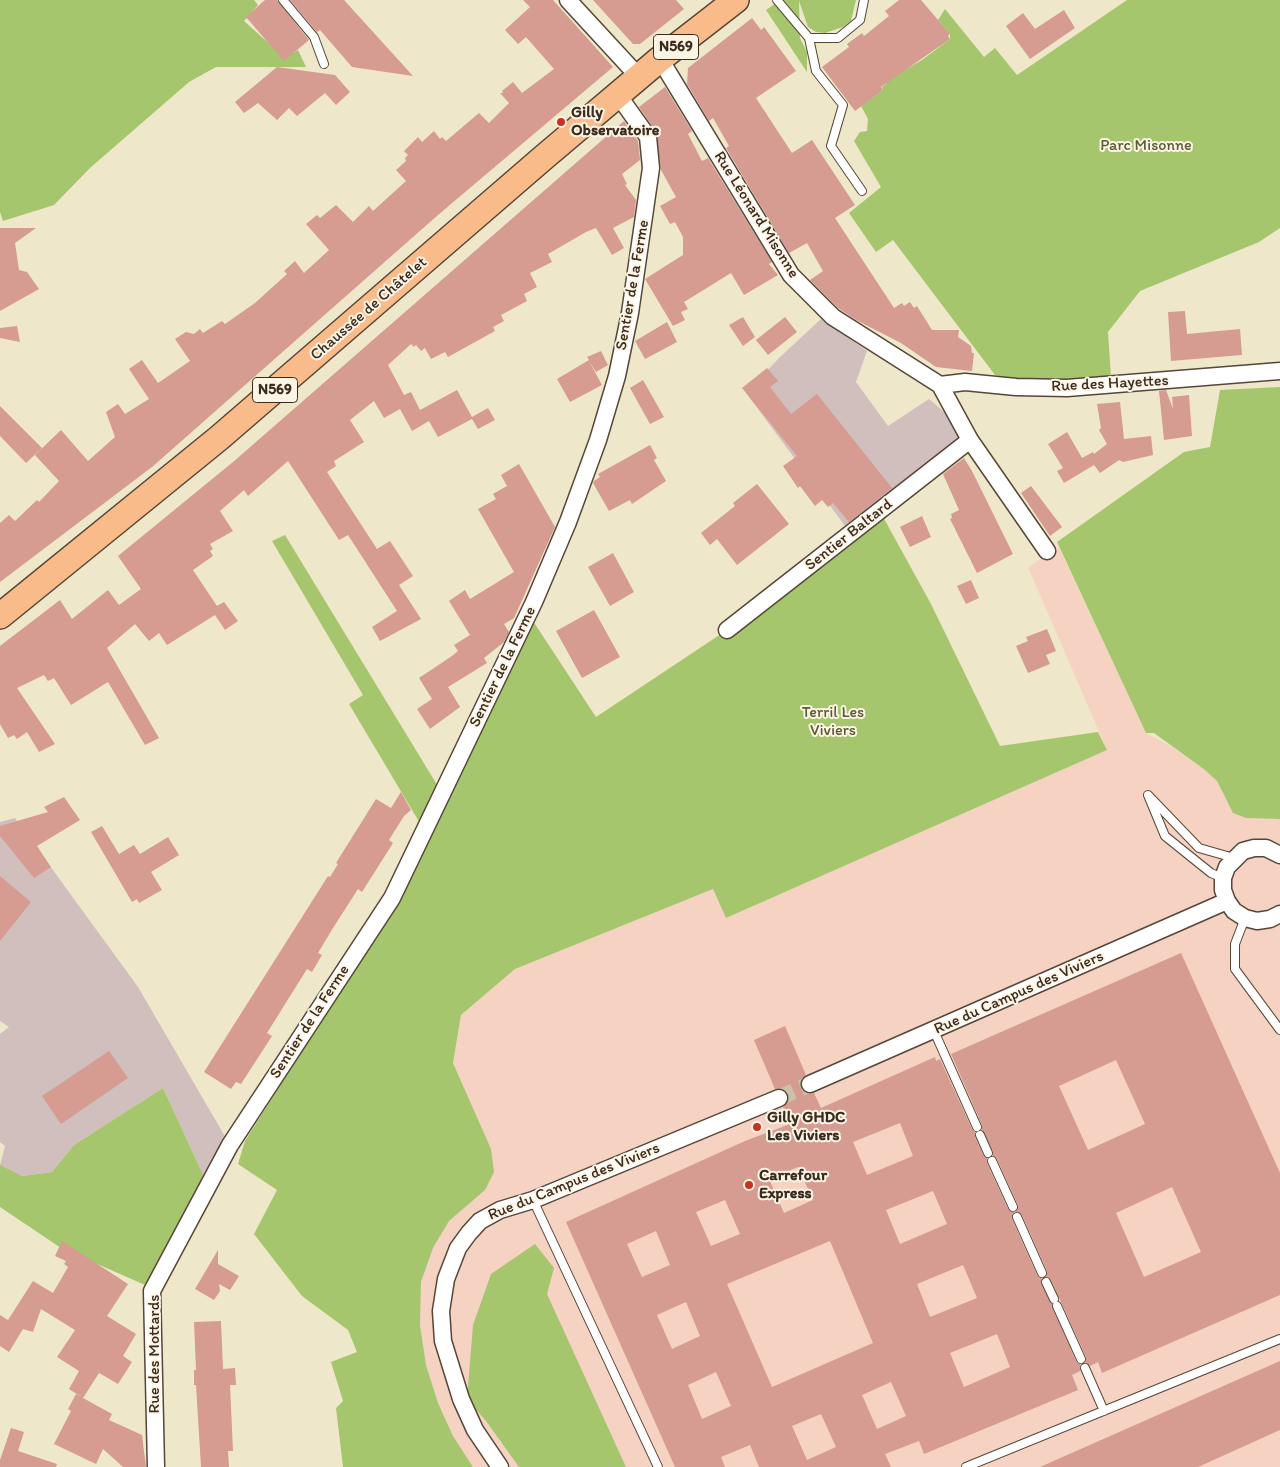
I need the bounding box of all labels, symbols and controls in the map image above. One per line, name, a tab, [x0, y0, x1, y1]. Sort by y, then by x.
road number: N569	[654, 34, 698, 60]
place label: Gilly Observatoire	[571, 103, 659, 141]
marker: Gilly Observatoire	[555, 116, 567, 128]
park label: Parc Misonne	[1100, 136, 1192, 156]
street label: Rue Léonard Misonne	[709, 148, 803, 282]
street label: Sentier de la Ferme	[612, 218, 654, 352]
street label: Chaussée de Châtelet	[307, 253, 431, 365]
street label: Rue des Hayettes	[1051, 371, 1169, 397]
road number: N569	[252, 378, 298, 402]
street label: Sentier Baltard	[801, 495, 897, 575]
street label: Sentier de la Ferme	[465, 603, 541, 731]
park label: Terril Les Viviers	[802, 703, 864, 741]
street label: Rue du Campus des Viviers	[931, 947, 1107, 1039]
street label: Sentier de la Ferme	[266, 961, 354, 1083]
place label: Gilly GHDC Les Viviers	[767, 1108, 845, 1146]
marker: Gilly GHDC Les Viviers	[751, 1121, 763, 1133]
street label: Rue du Campus des Viviers	[485, 1139, 663, 1225]
place label: Carrefour Express	[759, 1166, 827, 1204]
marker: Carrefour Express	[743, 1179, 755, 1191]
street label: Rue des Mottards	[145, 1295, 165, 1413]

